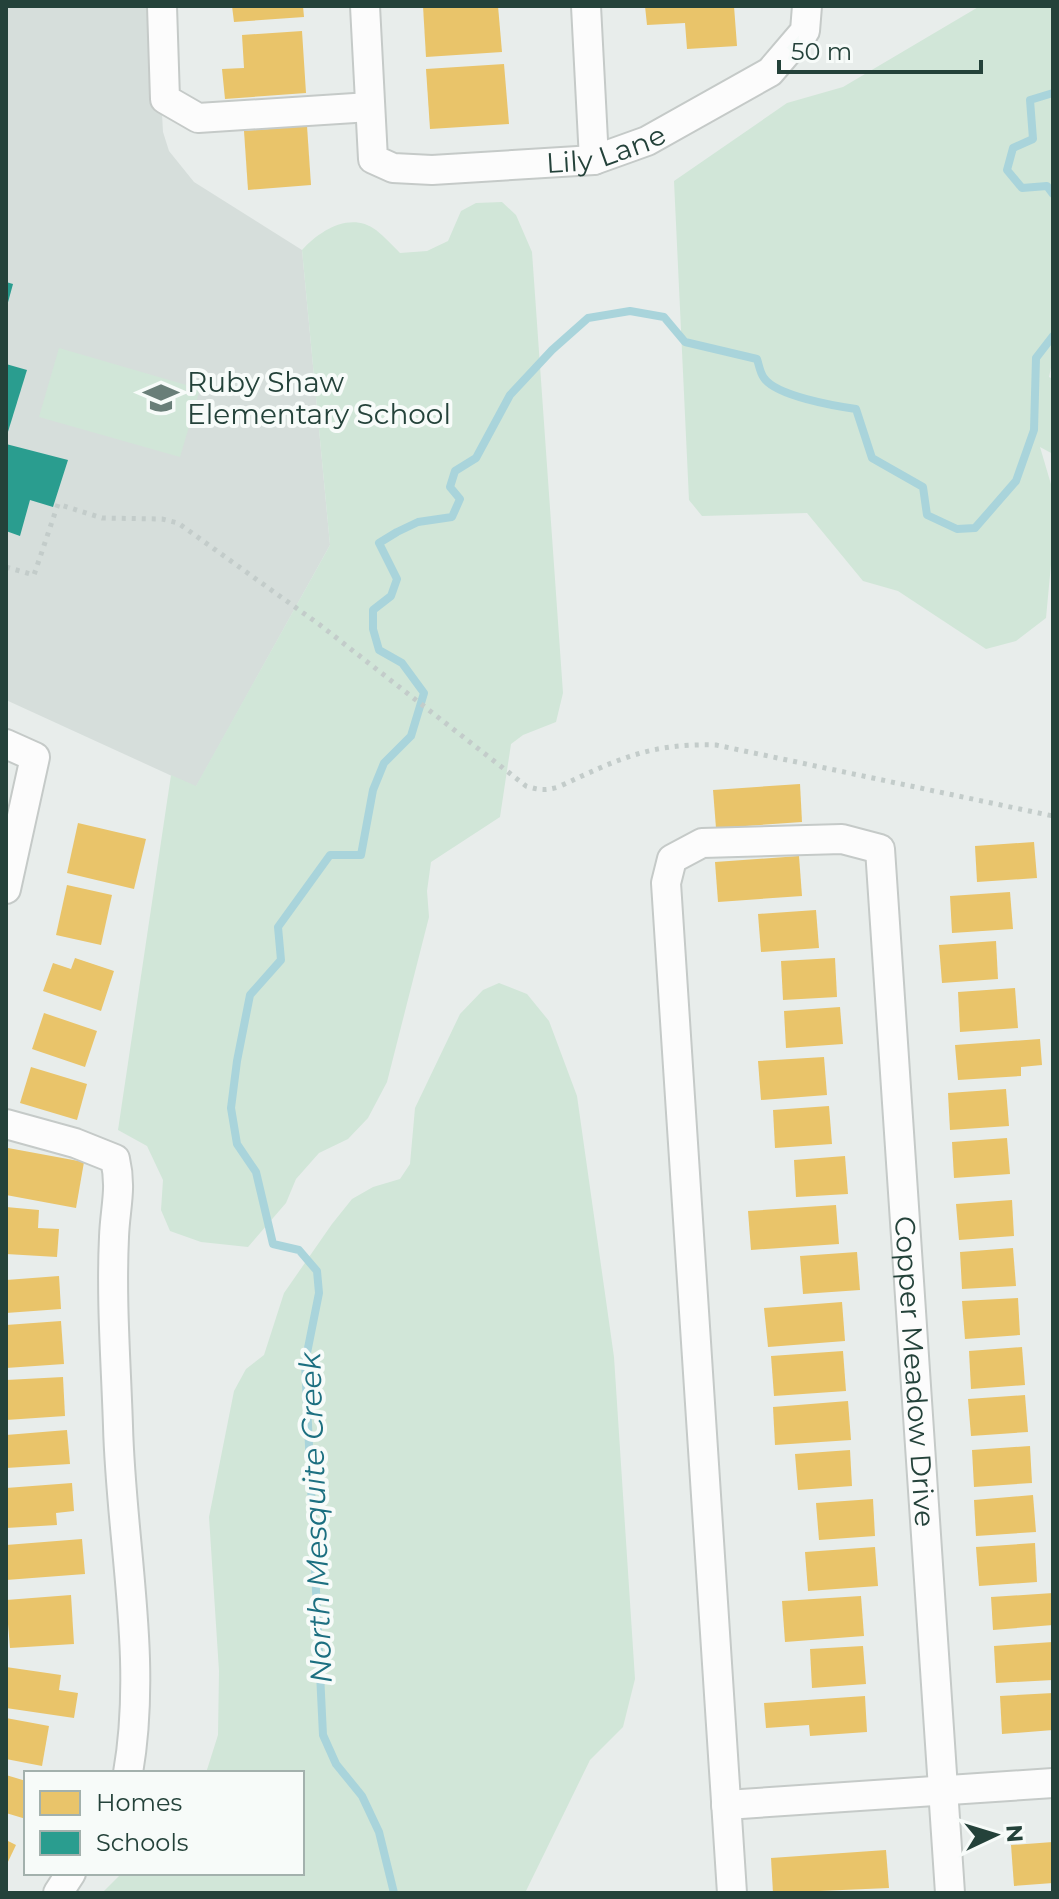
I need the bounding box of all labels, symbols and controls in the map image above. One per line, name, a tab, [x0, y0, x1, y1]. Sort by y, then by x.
scale bar	[779, 24, 981, 74]
text: 50 m	[791, 37, 852, 66]
street label: Lily Lane	[545, 117, 672, 180]
place label: Ruby Shaw Elementary School	[187, 365, 451, 431]
school or university icon: Ruby Shaw Elementary School	[142, 379, 180, 417]
street label: Copper Meadow Drive	[888, 1215, 942, 1528]
water label: North Mesquite Creek	[291, 1351, 340, 1684]
legend	[24, 1771, 304, 1875]
text: Homes	[96, 1788, 182, 1817]
north arrow	[955, 1795, 1035, 1875]
text: N	[1000, 1824, 1029, 1843]
text: Schools	[96, 1828, 189, 1857]

